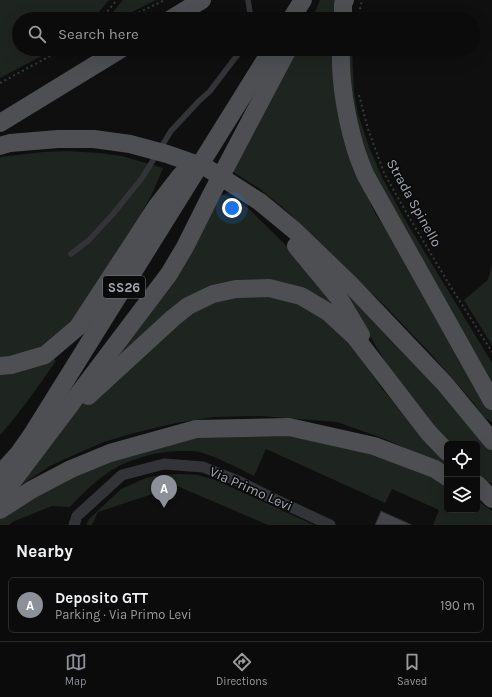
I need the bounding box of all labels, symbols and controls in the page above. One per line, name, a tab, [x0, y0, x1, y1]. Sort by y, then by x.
search box	[12, 12, 480, 56]
icon: search	[26, 23, 48, 45]
text: Search here	[58, 25, 139, 43]
street label: Strada Spinello	[383, 156, 445, 250]
your location	[222, 198, 242, 218]
road number: SS26	[103, 276, 145, 298]
map controls	[444, 441, 480, 513]
button: locate	[444, 441, 480, 477]
street label: Via Primo Levi	[207, 463, 295, 515]
pin: A	[151, 475, 177, 508]
button: layers	[444, 477, 480, 513]
text: Nearby	[16, 541, 73, 561]
text: Deposito GTT	[55, 589, 148, 607]
text: A	[26, 598, 34, 613]
text: 190 m	[440, 598, 475, 613]
text: Parking · Via Primo Levi	[55, 607, 192, 622]
tab: Map	[65, 651, 87, 688]
tab: Directions	[216, 651, 268, 688]
tab: Saved	[397, 651, 427, 688]

